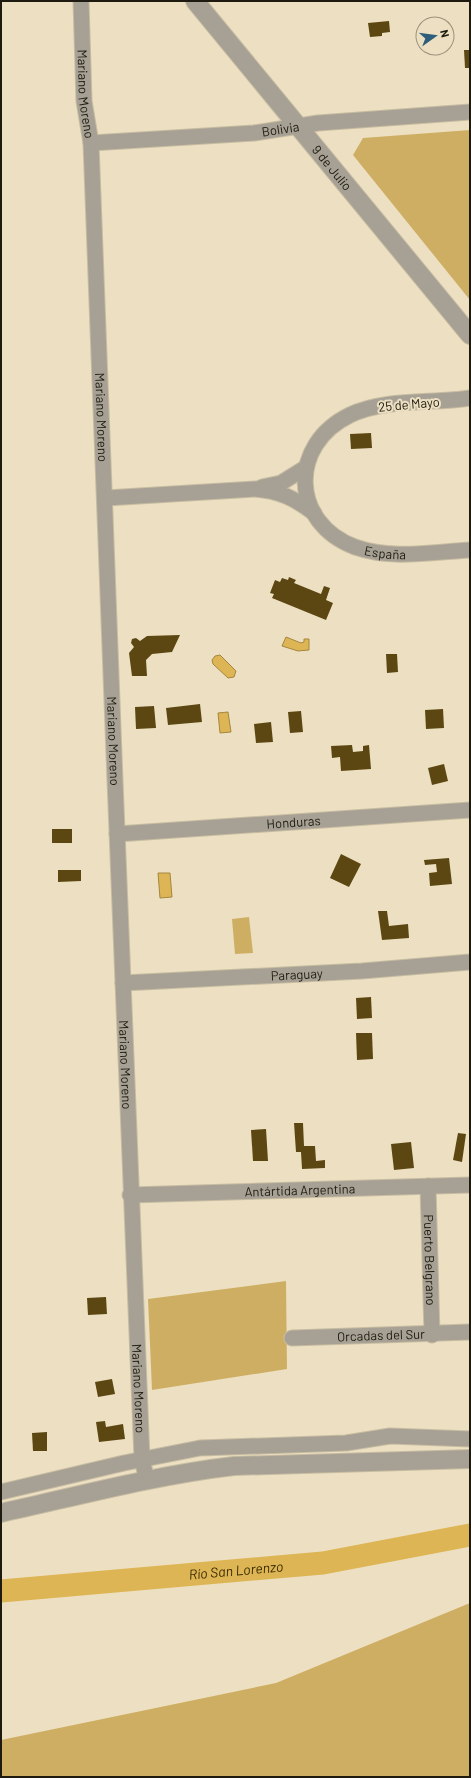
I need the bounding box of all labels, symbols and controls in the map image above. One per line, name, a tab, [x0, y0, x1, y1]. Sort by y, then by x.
north arrow	[415, 16, 455, 56]
text: N	[438, 28, 452, 39]
street label: Mariano Moreno	[74, 49, 98, 139]
street label: Bolivia	[260, 118, 300, 140]
street label: 9 de Julio	[309, 142, 356, 194]
street label: Mariano Moreno	[92, 372, 111, 462]
street label: 25 de Mayo	[378, 393, 440, 415]
street label: España	[363, 542, 406, 562]
street label: Mariano Moreno	[104, 696, 123, 786]
street label: Honduras	[266, 812, 321, 832]
street label: Paraguay	[270, 965, 323, 984]
street label: Mariano Moreno	[116, 1020, 135, 1110]
street label: Antártida Argentina	[244, 1180, 356, 1200]
street label: Puerto Belgrano	[421, 1214, 439, 1306]
street label: Orcadas del Sur	[337, 1326, 425, 1344]
street label: Mariano Moreno	[129, 1343, 149, 1433]
water label: Río San Lorenzo	[188, 1557, 284, 1583]

